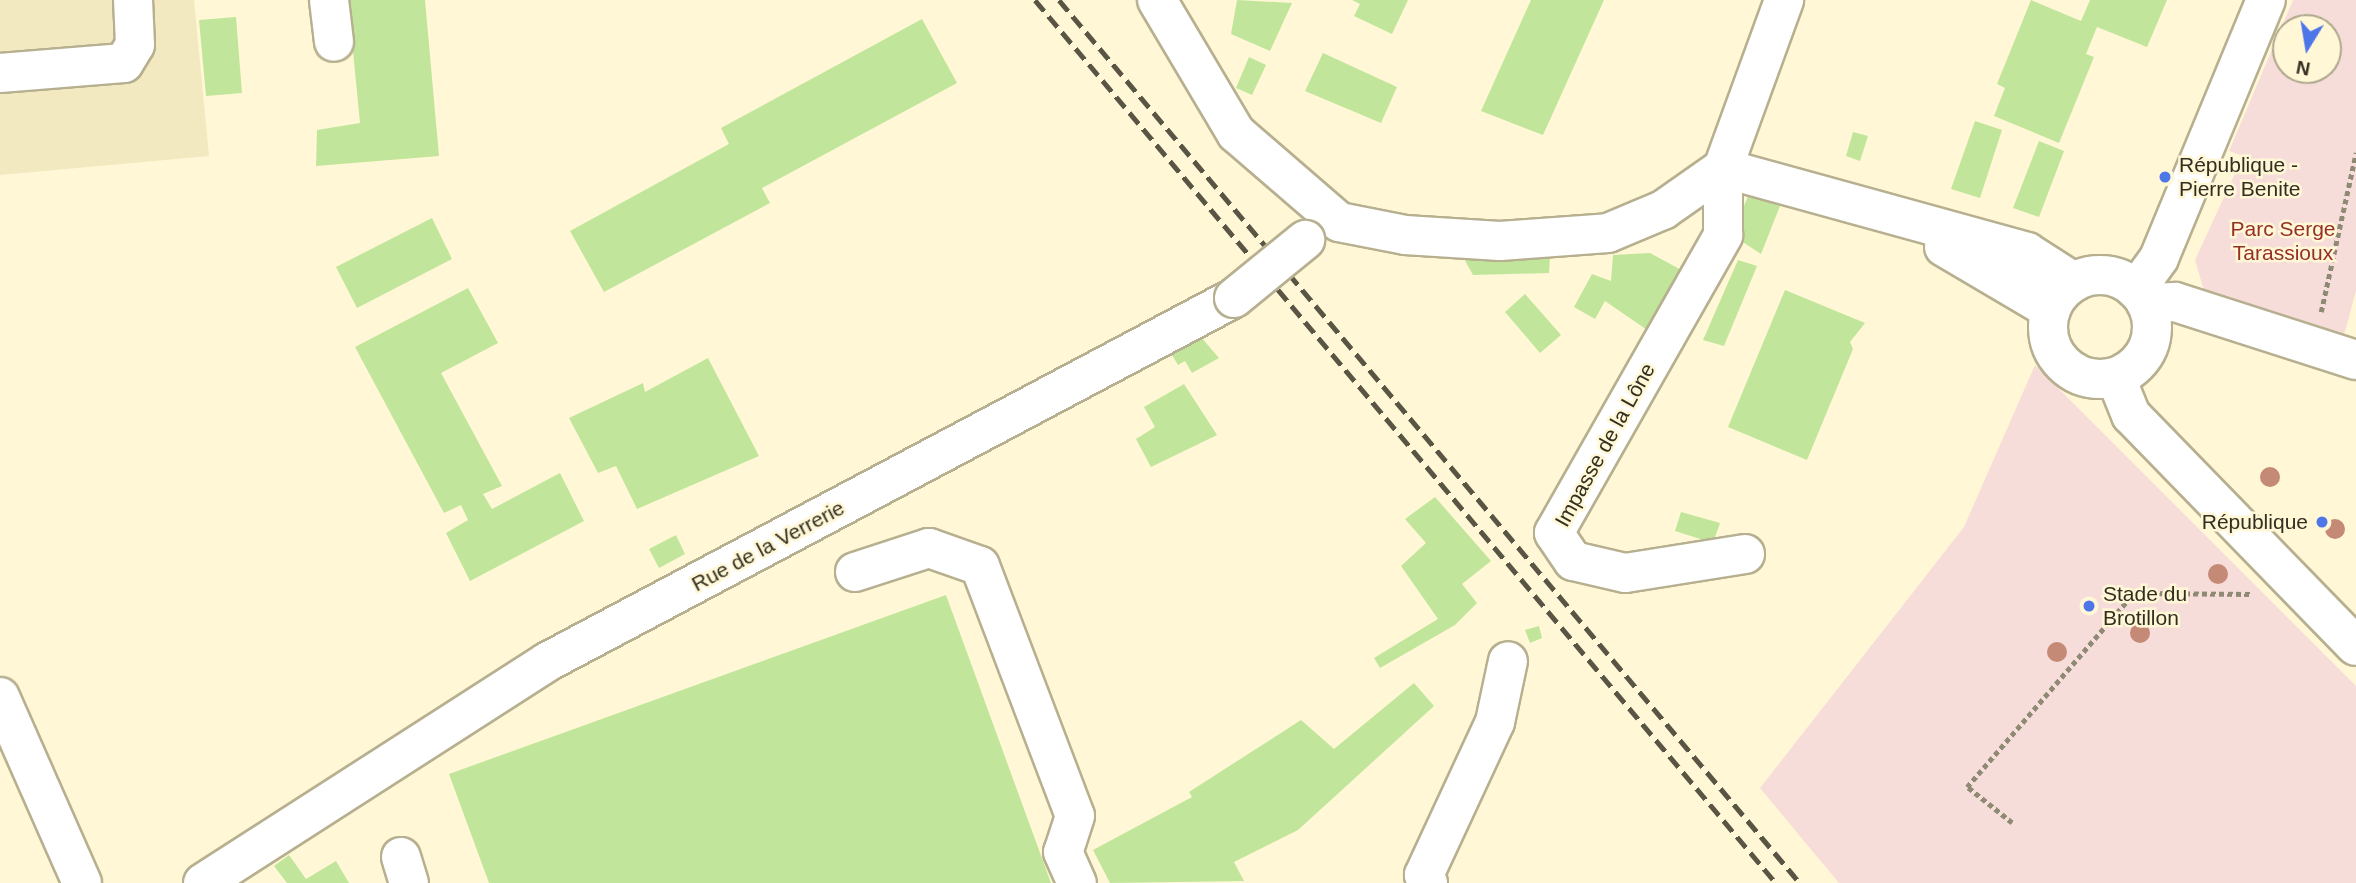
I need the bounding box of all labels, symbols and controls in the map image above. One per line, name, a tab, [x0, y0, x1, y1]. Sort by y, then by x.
north arrow	[2272, 14, 2342, 84]
text: N	[2295, 57, 2312, 80]
place label: République - Pierre Benite	[2179, 152, 2300, 202]
marker: République - Pierre Benite	[2157, 169, 2173, 185]
park label: Parc Serge Tarassioux	[2230, 216, 2336, 266]
street label: Impasse de la Lône	[1550, 359, 1660, 531]
street label: Rue de la Verrerie	[687, 495, 849, 597]
place label: République	[2202, 509, 2308, 535]
marker: République	[2314, 514, 2330, 530]
place label: Stade du Brotillon	[2103, 581, 2187, 631]
marker: Stade du Brotillon	[2081, 598, 2097, 614]

